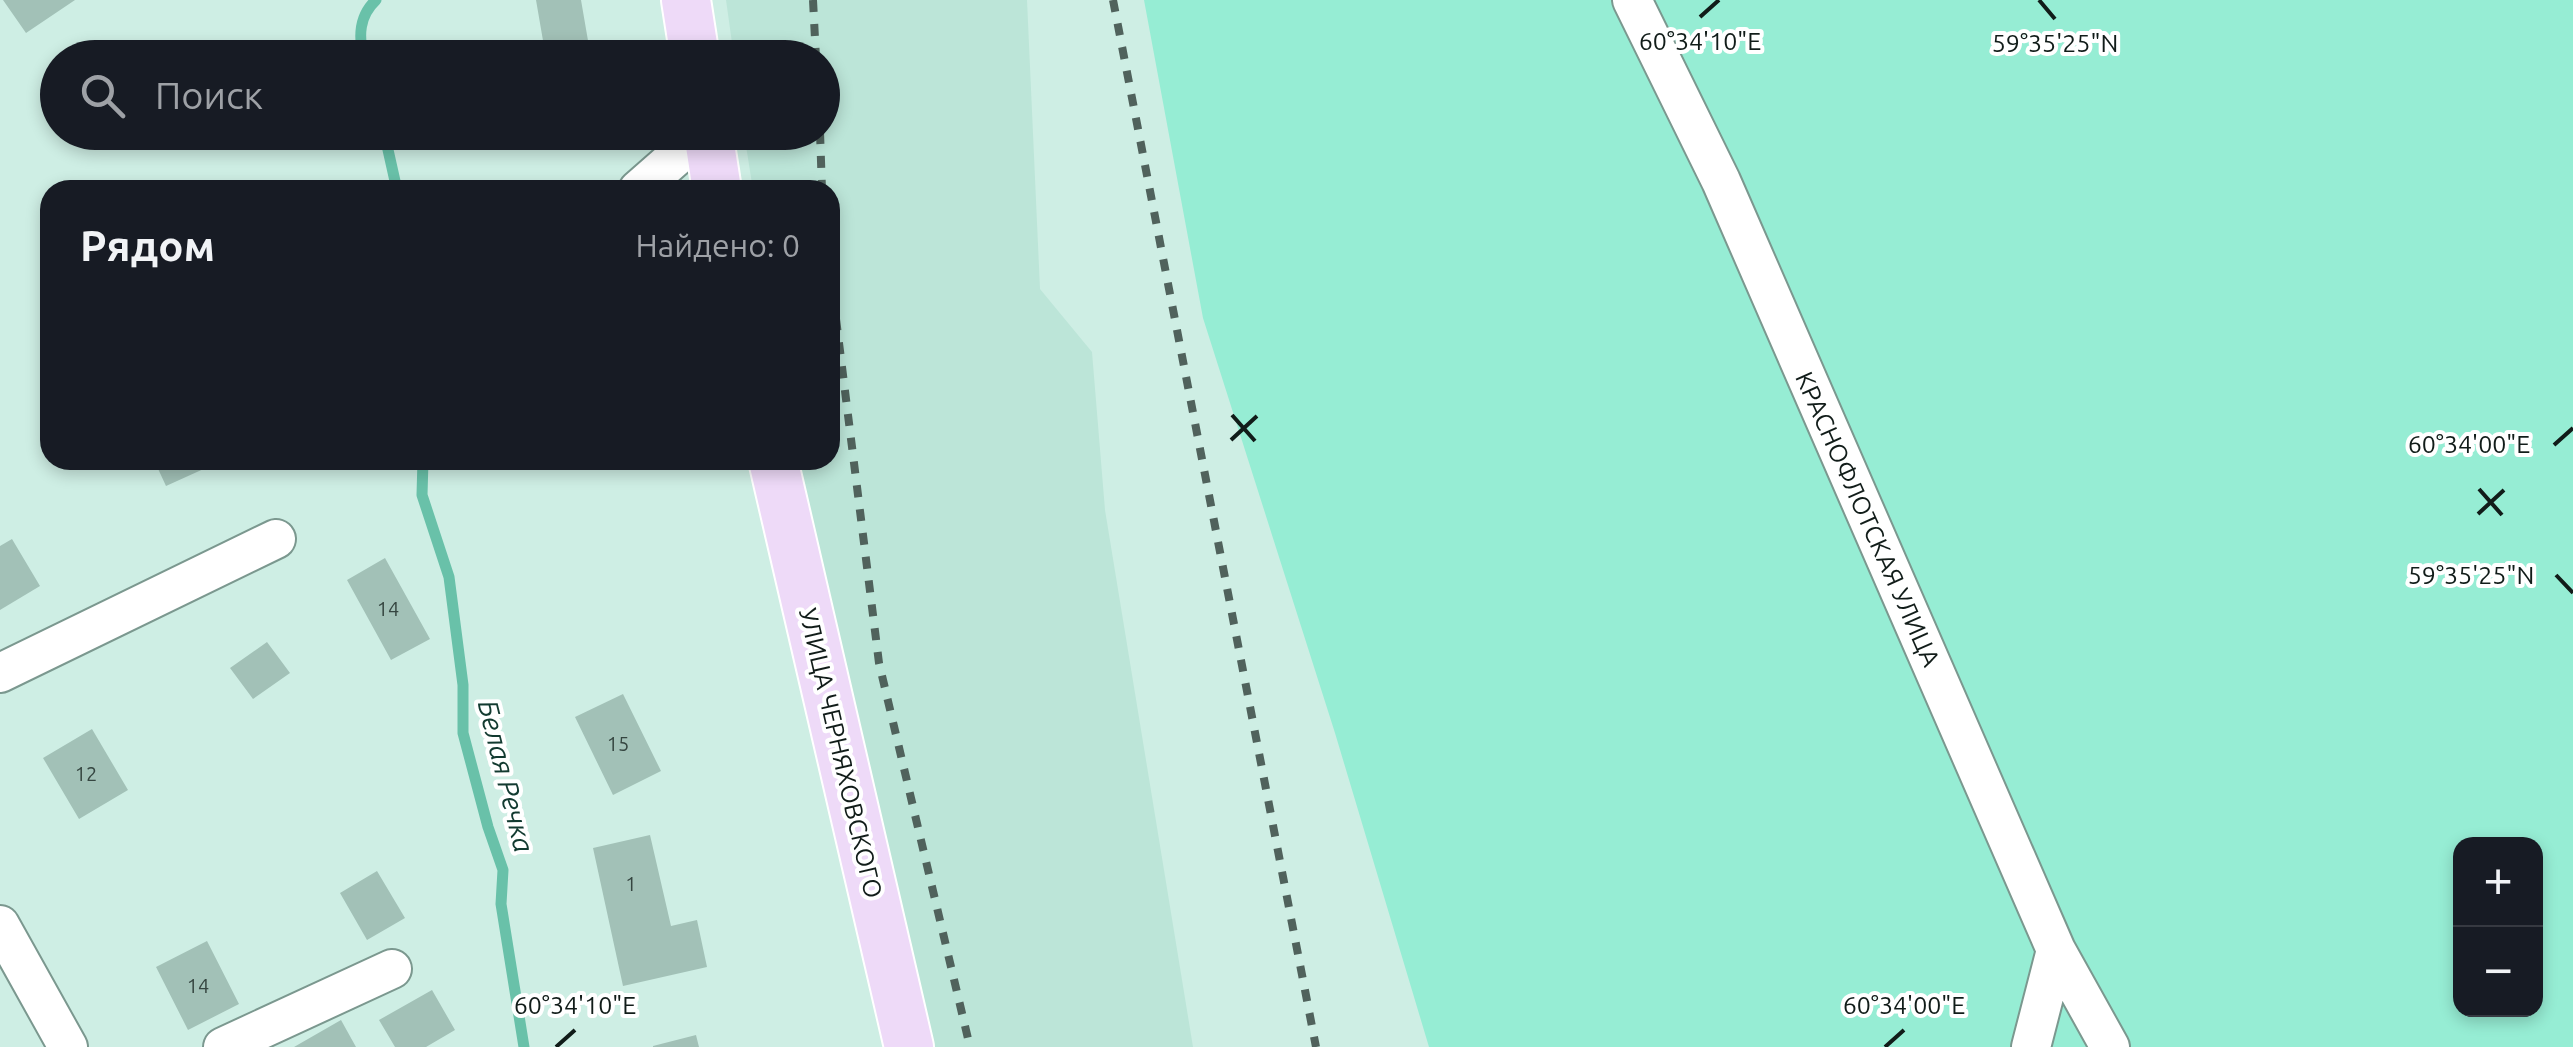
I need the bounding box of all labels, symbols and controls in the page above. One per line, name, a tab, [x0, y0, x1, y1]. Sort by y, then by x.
text: 60°34'10"E	[1639, 27, 1761, 55]
text: 59°35'25"N	[1992, 29, 2118, 57]
search box	[40, 40, 840, 150]
icon: search	[75, 68, 130, 123]
text: Поиск	[155, 74, 263, 116]
text: Рядом	[80, 222, 215, 269]
text: Найдено: 0	[635, 227, 800, 263]
street label: КРАСНОФЛОТСКАЯ УЛИЦА	[1790, 367, 1946, 671]
text: 60°34'00"E	[2408, 430, 2530, 458]
text: 59°35'25"N	[2408, 561, 2534, 589]
house number: 14	[377, 597, 399, 620]
street label: УЛИЦА ЧЕРНЯХОВСКОГО	[794, 605, 888, 901]
water label: Белая Речка	[473, 696, 540, 855]
house number: 15	[607, 732, 629, 755]
house number: 12	[75, 762, 97, 785]
map controls	[2453, 837, 2543, 1017]
button: +	[2453, 837, 2543, 927]
house number: 1	[625, 872, 637, 895]
button: −	[2453, 927, 2543, 1017]
house number: 14	[187, 974, 209, 997]
text: 60°34'10"E	[514, 991, 636, 1019]
text: 60°34'00"E	[1843, 991, 1965, 1019]

